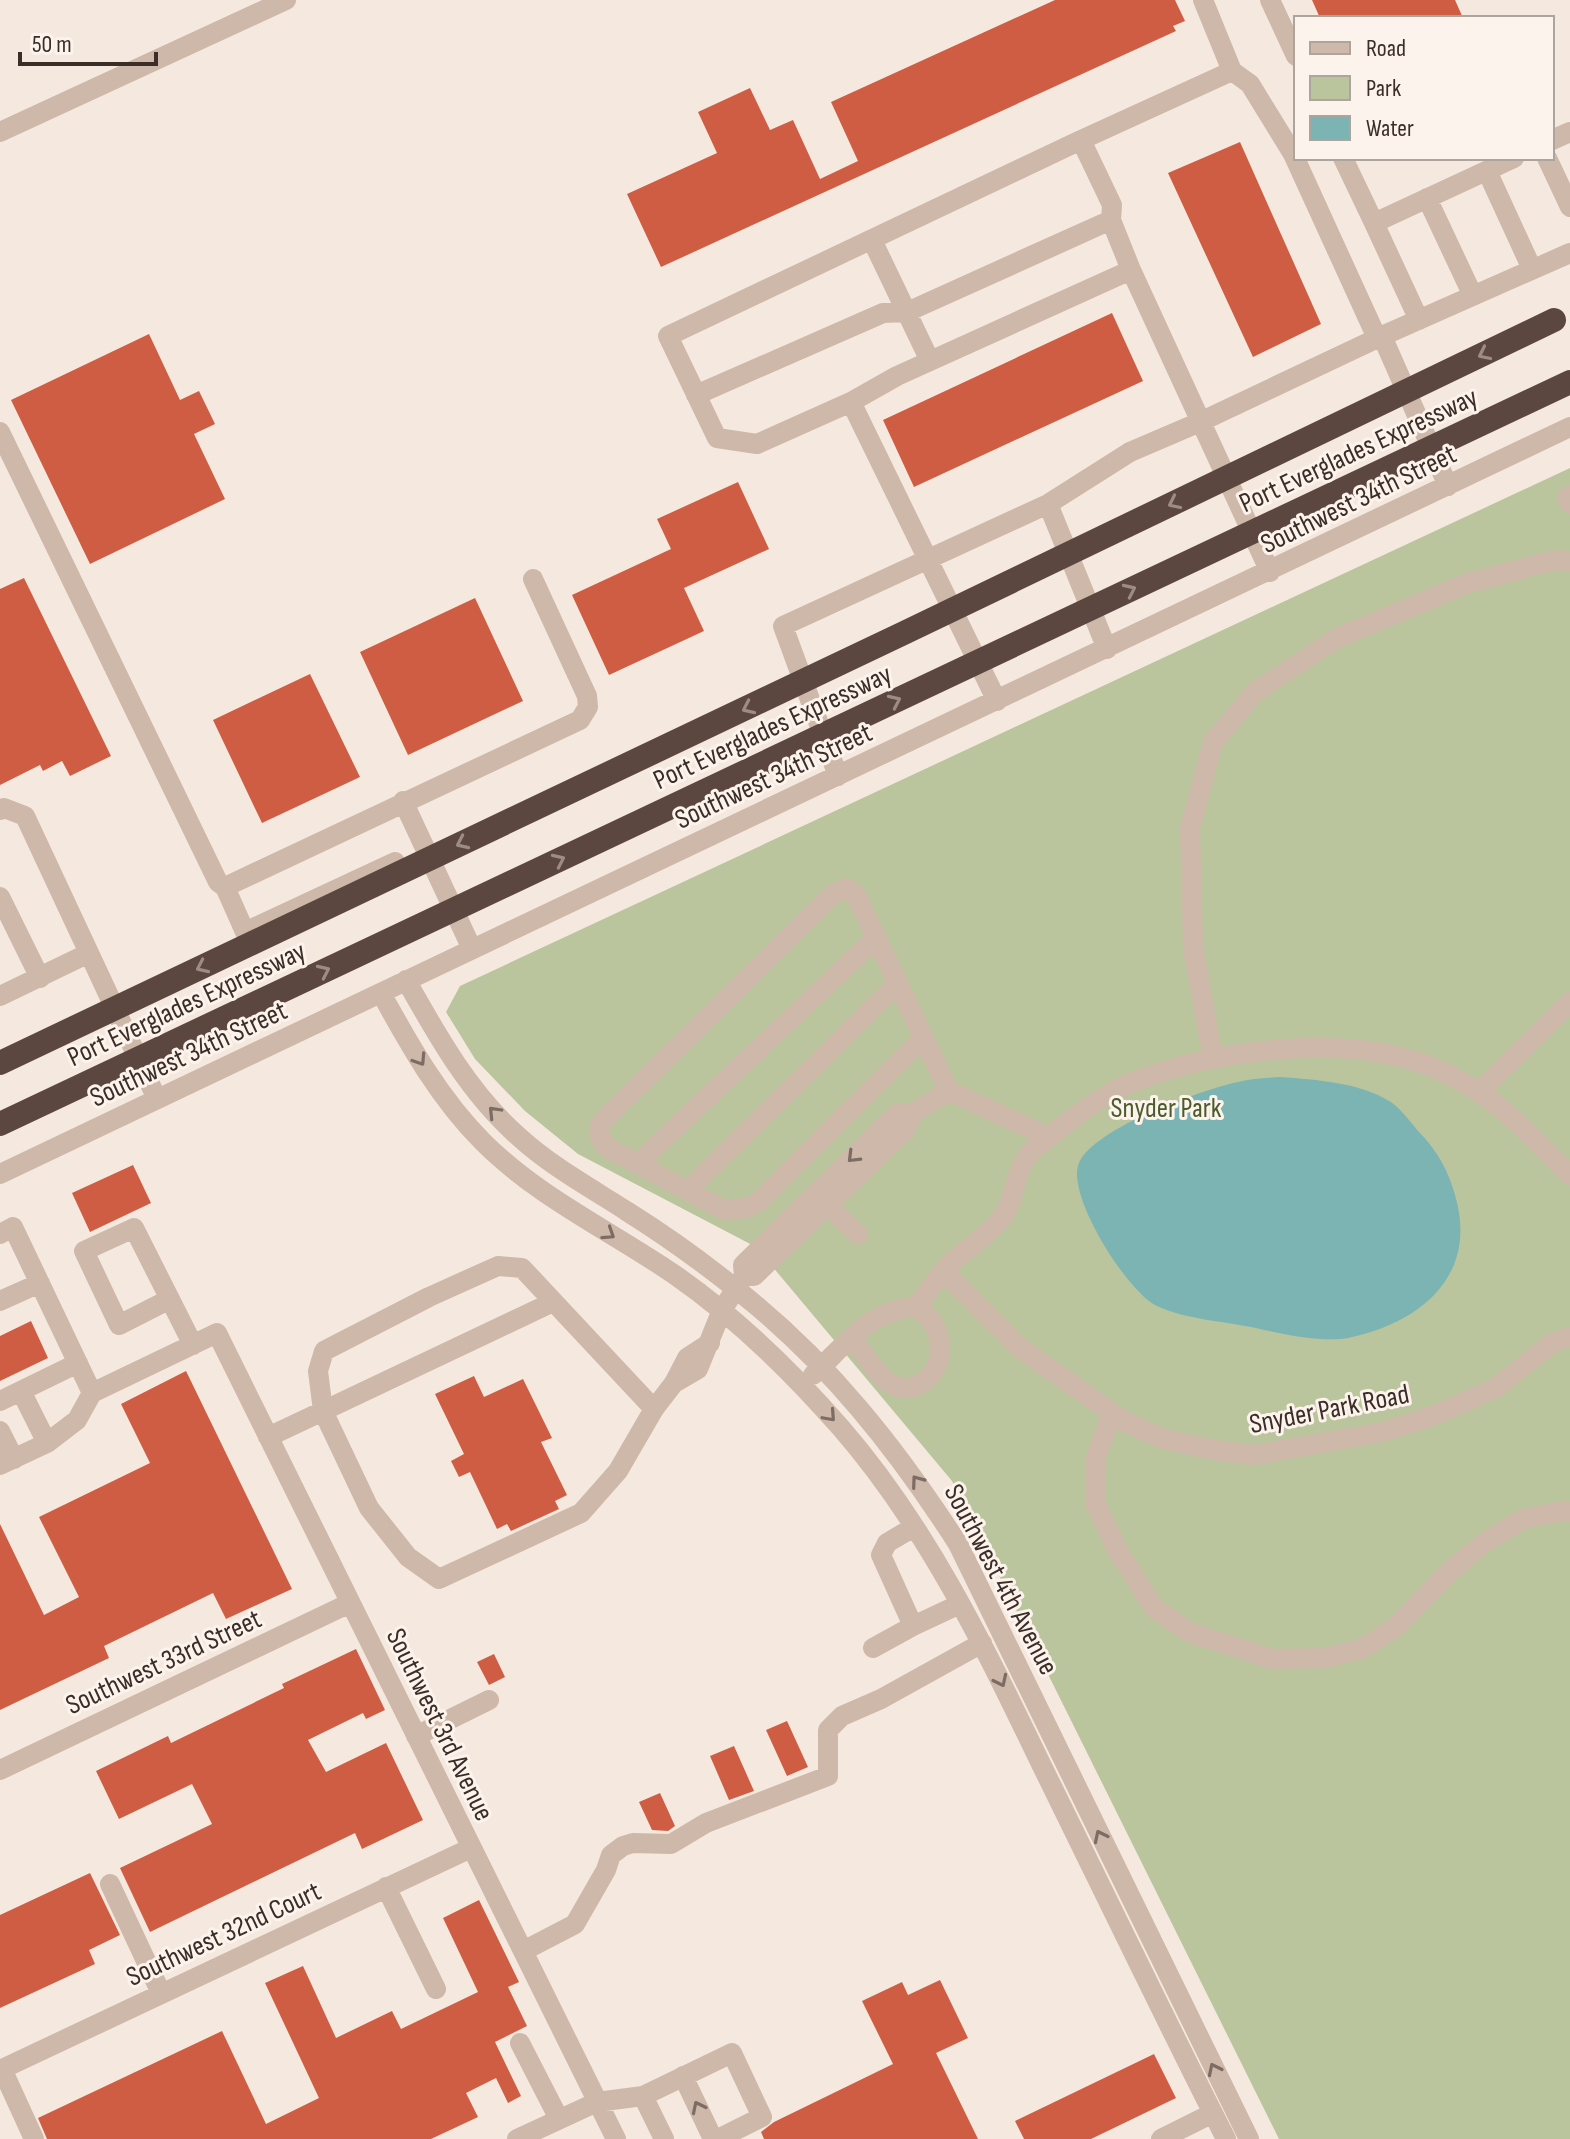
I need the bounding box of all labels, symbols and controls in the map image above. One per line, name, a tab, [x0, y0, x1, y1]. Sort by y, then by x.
scale bar	[20, 16, 156, 66]
legend	[1294, 16, 1554, 160]
text: 50 m	[32, 30, 72, 59]
text: Road	[1366, 34, 1406, 63]
text: Park	[1366, 74, 1401, 103]
text: Water	[1366, 114, 1414, 143]
one-way arrow	[1478, 344, 1492, 360]
street label: Port Everglades Expressway	[1234, 381, 1483, 520]
street label: Southwest 34th Street	[1256, 438, 1462, 561]
one-way arrow	[1168, 493, 1183, 509]
one-way arrow	[1122, 584, 1136, 600]
street label: Port Everglades Expressway	[648, 658, 897, 797]
one-way arrow	[887, 695, 901, 711]
one-way arrow	[741, 698, 756, 714]
street label: Southwest 34th Street	[670, 716, 877, 836]
one-way arrow	[456, 833, 471, 849]
one-way arrow	[550, 854, 565, 870]
street label: Port Everglades Expressway	[62, 935, 311, 1074]
one-way arrow	[196, 957, 211, 973]
one-way arrow	[315, 965, 330, 981]
street label: Southwest 34th Street	[85, 994, 292, 1114]
one-way arrow	[410, 1051, 425, 1066]
park label: Snyder Park	[1111, 1092, 1222, 1125]
one-way arrow	[489, 1107, 504, 1121]
one-way arrow	[848, 1148, 862, 1163]
one-way arrow	[600, 1224, 615, 1239]
street label: Snyder Park Road	[1247, 1378, 1412, 1441]
one-way arrow	[820, 1407, 835, 1422]
one-way arrow	[912, 1475, 926, 1489]
street label: Southwest 4th Avenue	[937, 1479, 1065, 1681]
street label: Southwest 33rd Street	[61, 1603, 267, 1722]
street label: Southwest 3rd Avenue	[379, 1623, 500, 1826]
one-way arrow	[991, 1672, 1007, 1687]
one-way arrow	[1094, 1829, 1110, 1844]
street label: Southwest 32nd Court	[121, 1875, 326, 1994]
one-way arrow	[1208, 2063, 1224, 2077]
one-way arrow	[692, 2101, 708, 2116]

